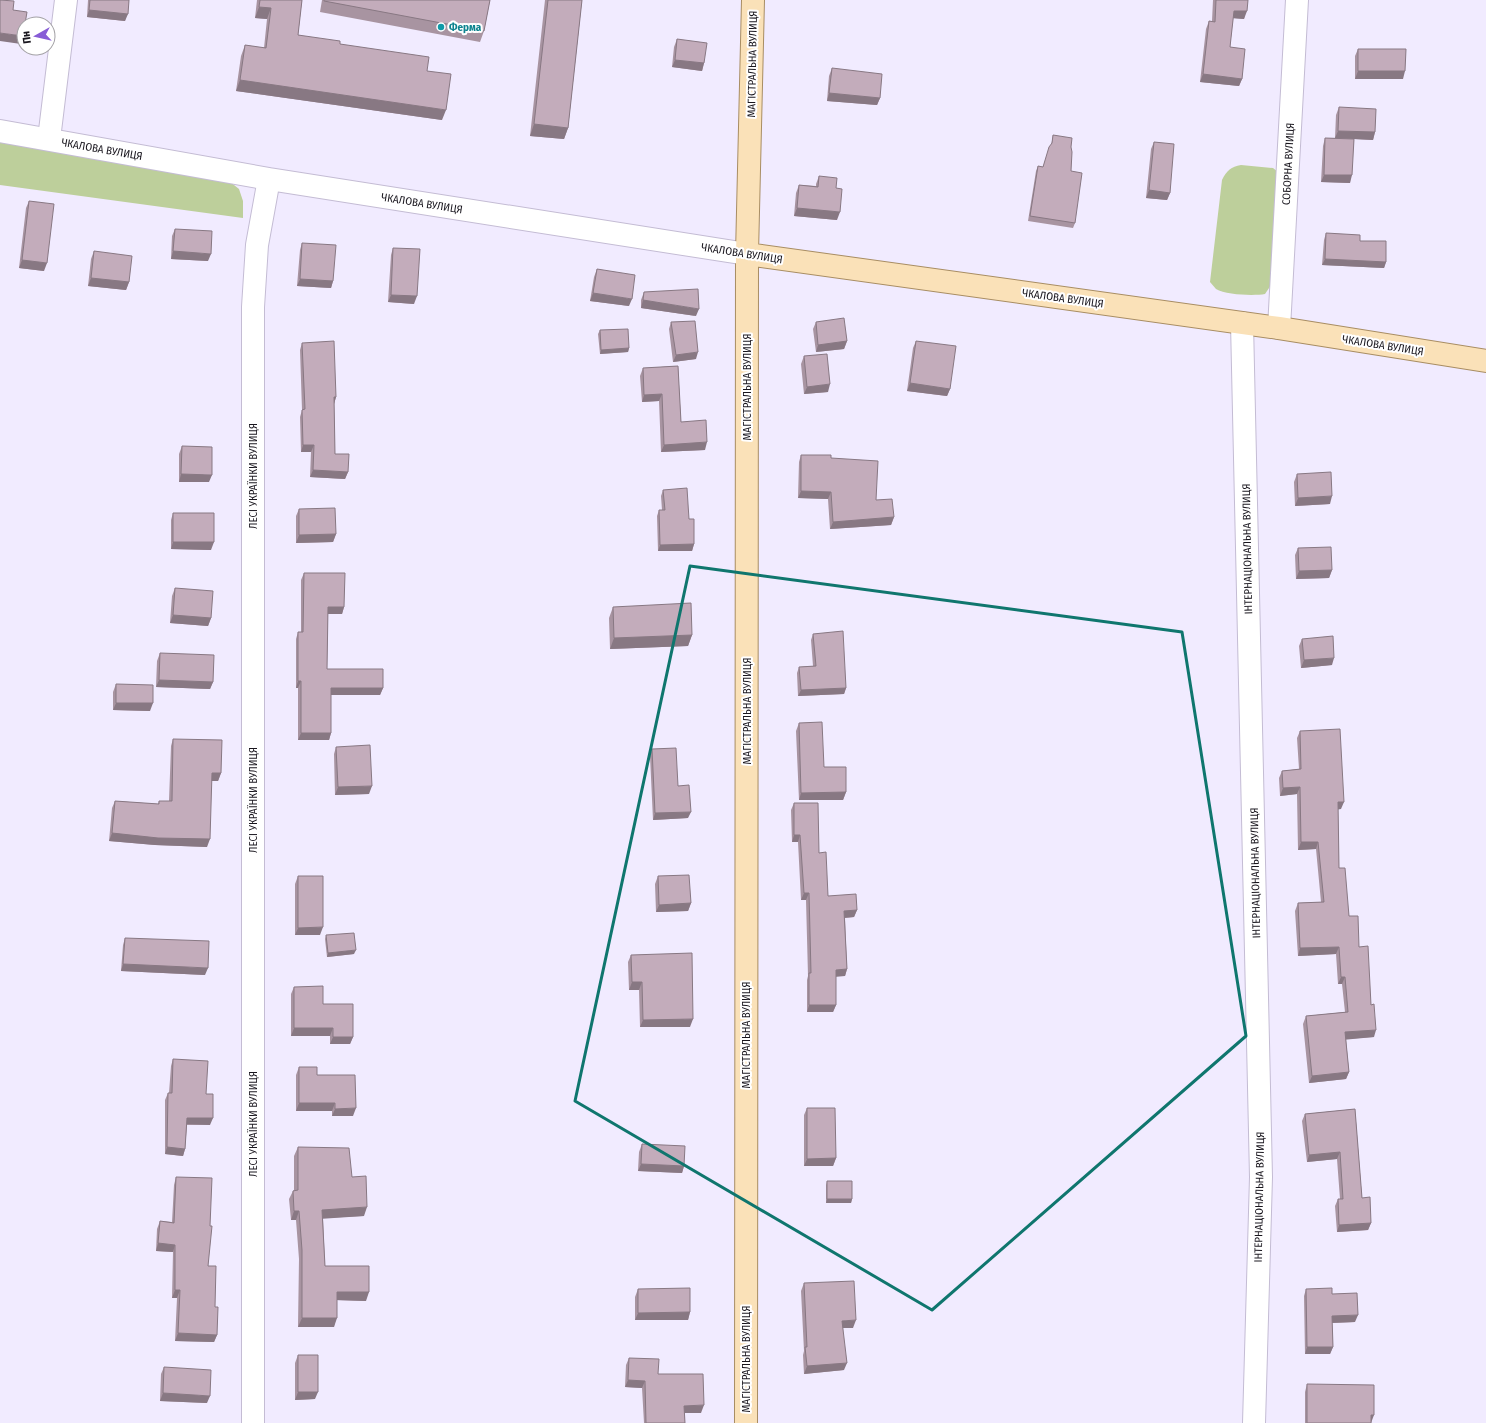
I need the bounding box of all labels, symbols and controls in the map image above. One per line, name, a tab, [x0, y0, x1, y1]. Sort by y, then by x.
street label: МАГІСТРАЛЬНА ВУЛИЦЯ	[745, 10, 760, 118]
north arrow	[16, 16, 56, 56]
place label: Ферма	[449, 21, 482, 34]
marker: Ферма	[436, 22, 446, 32]
text: Пн	[19, 30, 34, 44]
street label: СОБОРНА ВУЛИЦЯ	[1280, 123, 1297, 206]
street label: ЧКАЛОВА ВУЛИЦЯ	[60, 136, 143, 163]
street label: ЧКАЛОВА ВУЛИЦЯ	[380, 191, 463, 216]
street label: ЧКАЛОВА ВУЛИЦЯ	[700, 241, 783, 266]
street label: ЧКАЛОВА ВУЛИЦЯ	[1021, 286, 1104, 311]
street label: ЧКАЛОВА ВУЛИЦЯ	[1341, 333, 1424, 358]
street label: МАГІСТРАЛЬНА ВУЛИЦЯ	[741, 334, 754, 440]
street label: ЛЕСІ УКРАЇНКИ ВУЛИЦЯ	[247, 423, 260, 529]
street label: ІНТЕРНАЦІОНАЛЬНА ВУЛИЦЯ	[1240, 483, 1255, 614]
street label: МАГІСТРАЛЬНА ВУЛИЦЯ	[741, 658, 754, 764]
street label: ЛЕСІ УКРАЇНКИ ВУЛИЦЯ	[247, 747, 260, 853]
street label: ІНТЕРНАЦІОНАЛЬНА ВУЛИЦЯ	[1248, 807, 1263, 938]
street label: МАГІСТРАЛЬНА ВУЛИЦЯ	[740, 982, 753, 1088]
street label: ЛЕСІ УКРАЇНКИ ВУЛИЦЯ	[247, 1071, 260, 1177]
street label: ІНТЕРНАЦІОНАЛЬНА ВУЛИЦЯ	[1252, 1132, 1267, 1263]
street label: МАГІСТРАЛЬНА ВУЛИЦЯ	[740, 1306, 753, 1412]

